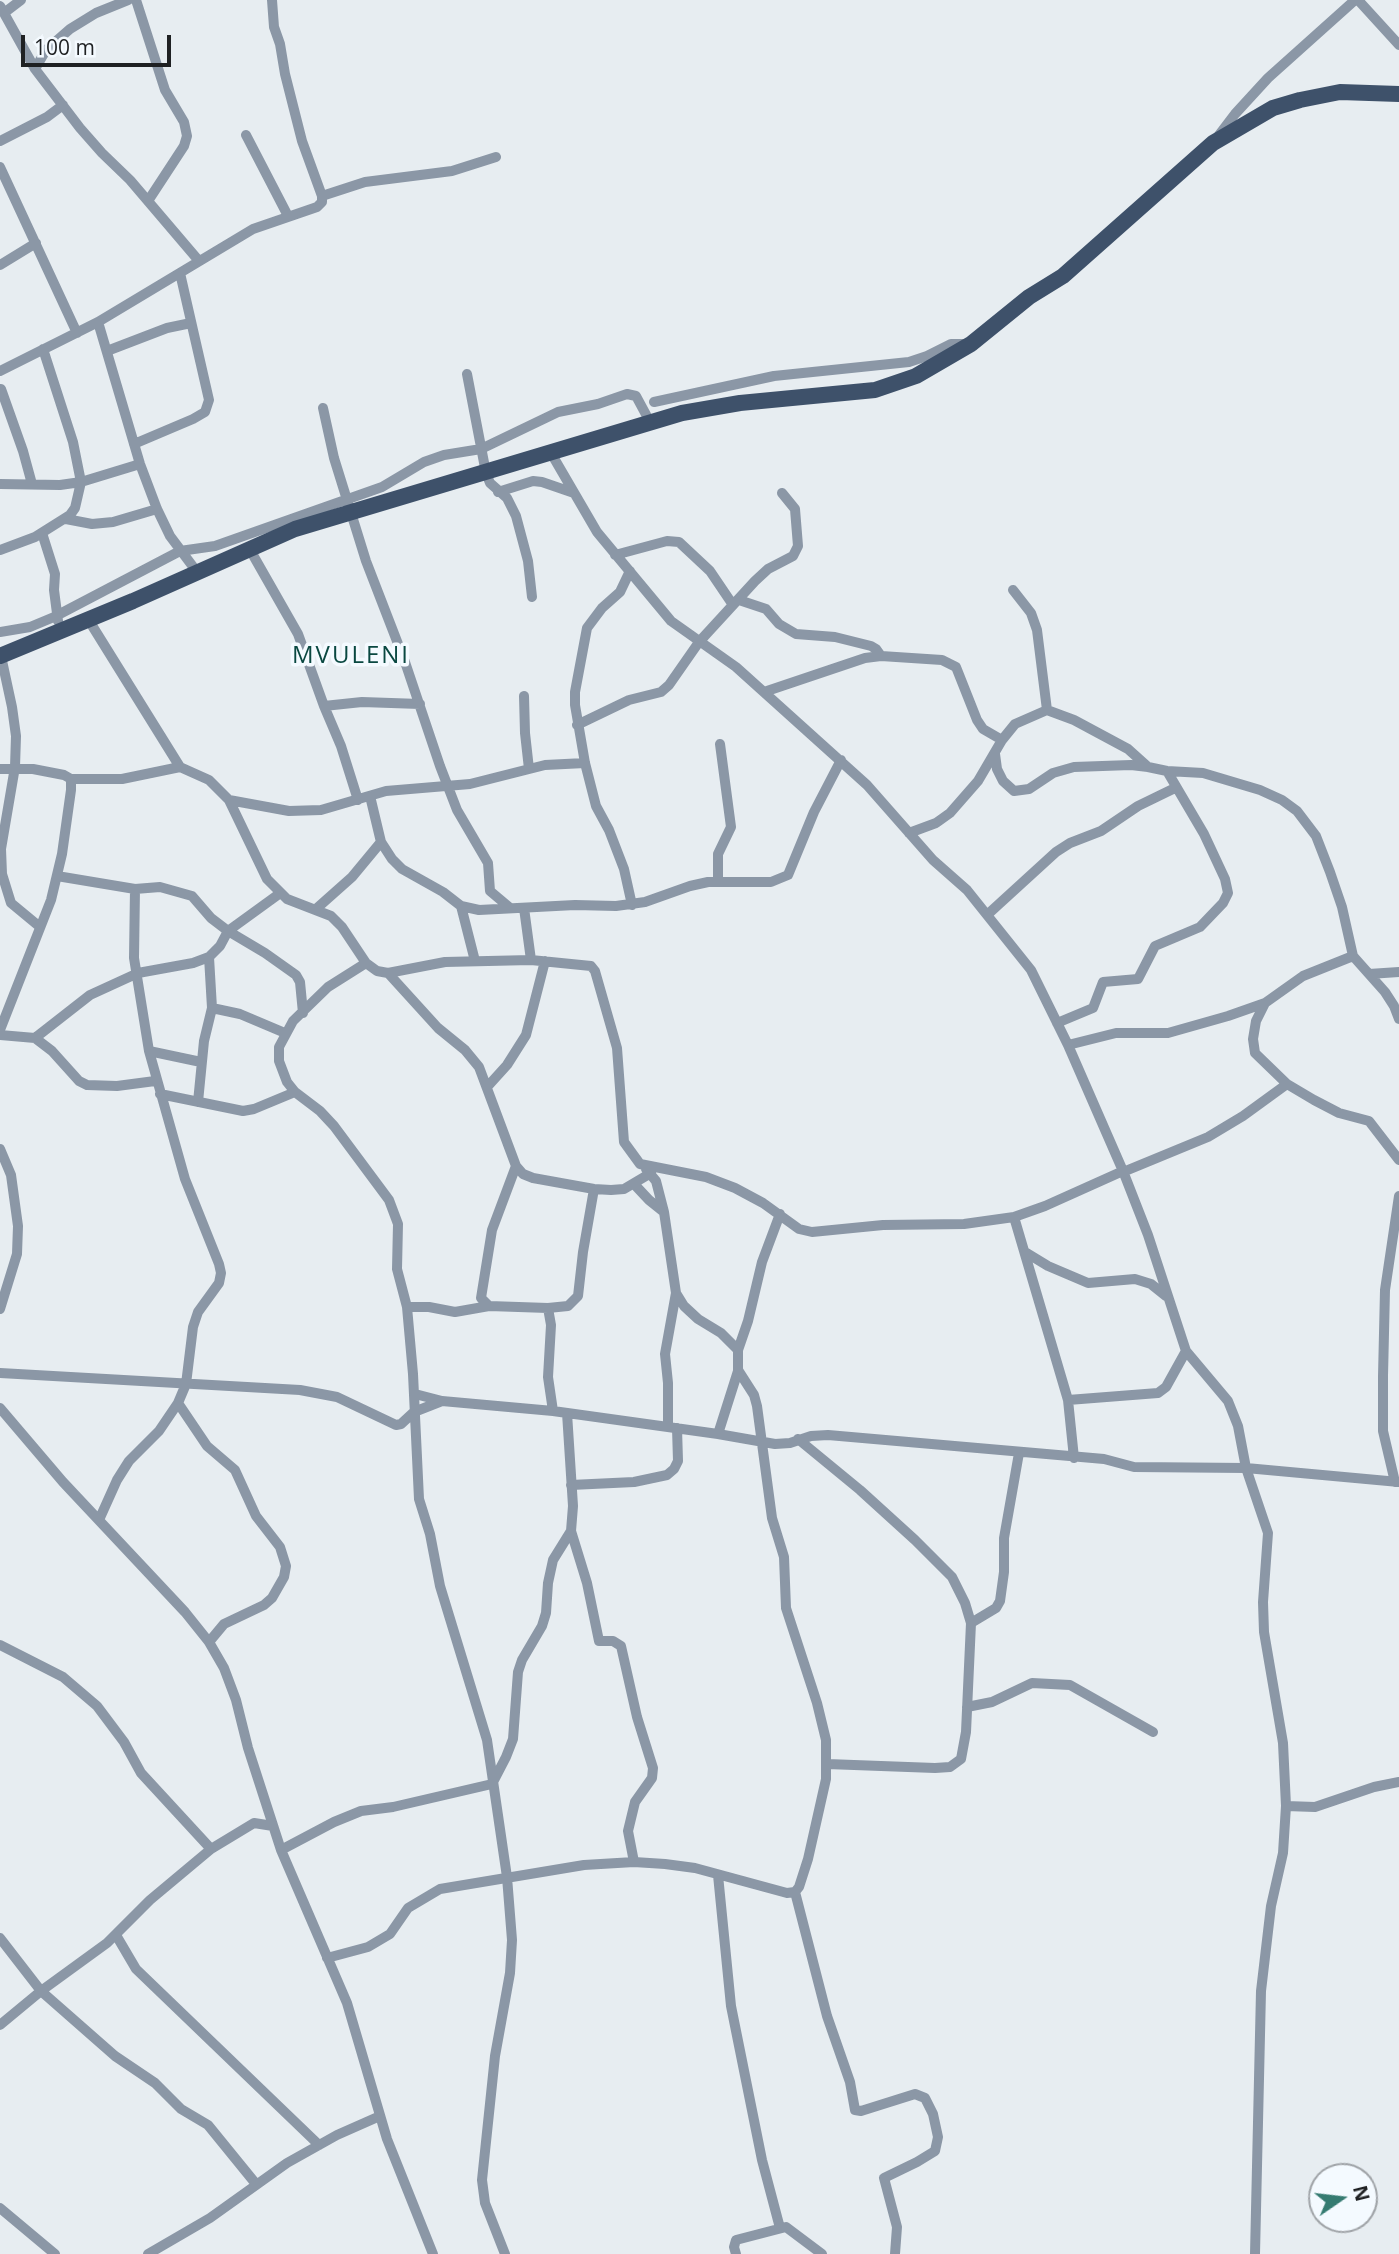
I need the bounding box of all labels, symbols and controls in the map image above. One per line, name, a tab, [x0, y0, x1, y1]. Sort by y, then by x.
scale bar	[24, 21, 175, 65]
text: 100 m	[34, 33, 95, 61]
district label: MVULENI	[293, 642, 409, 670]
north arrow	[1308, 2163, 1378, 2233]
text: N	[1347, 2183, 1376, 2204]

